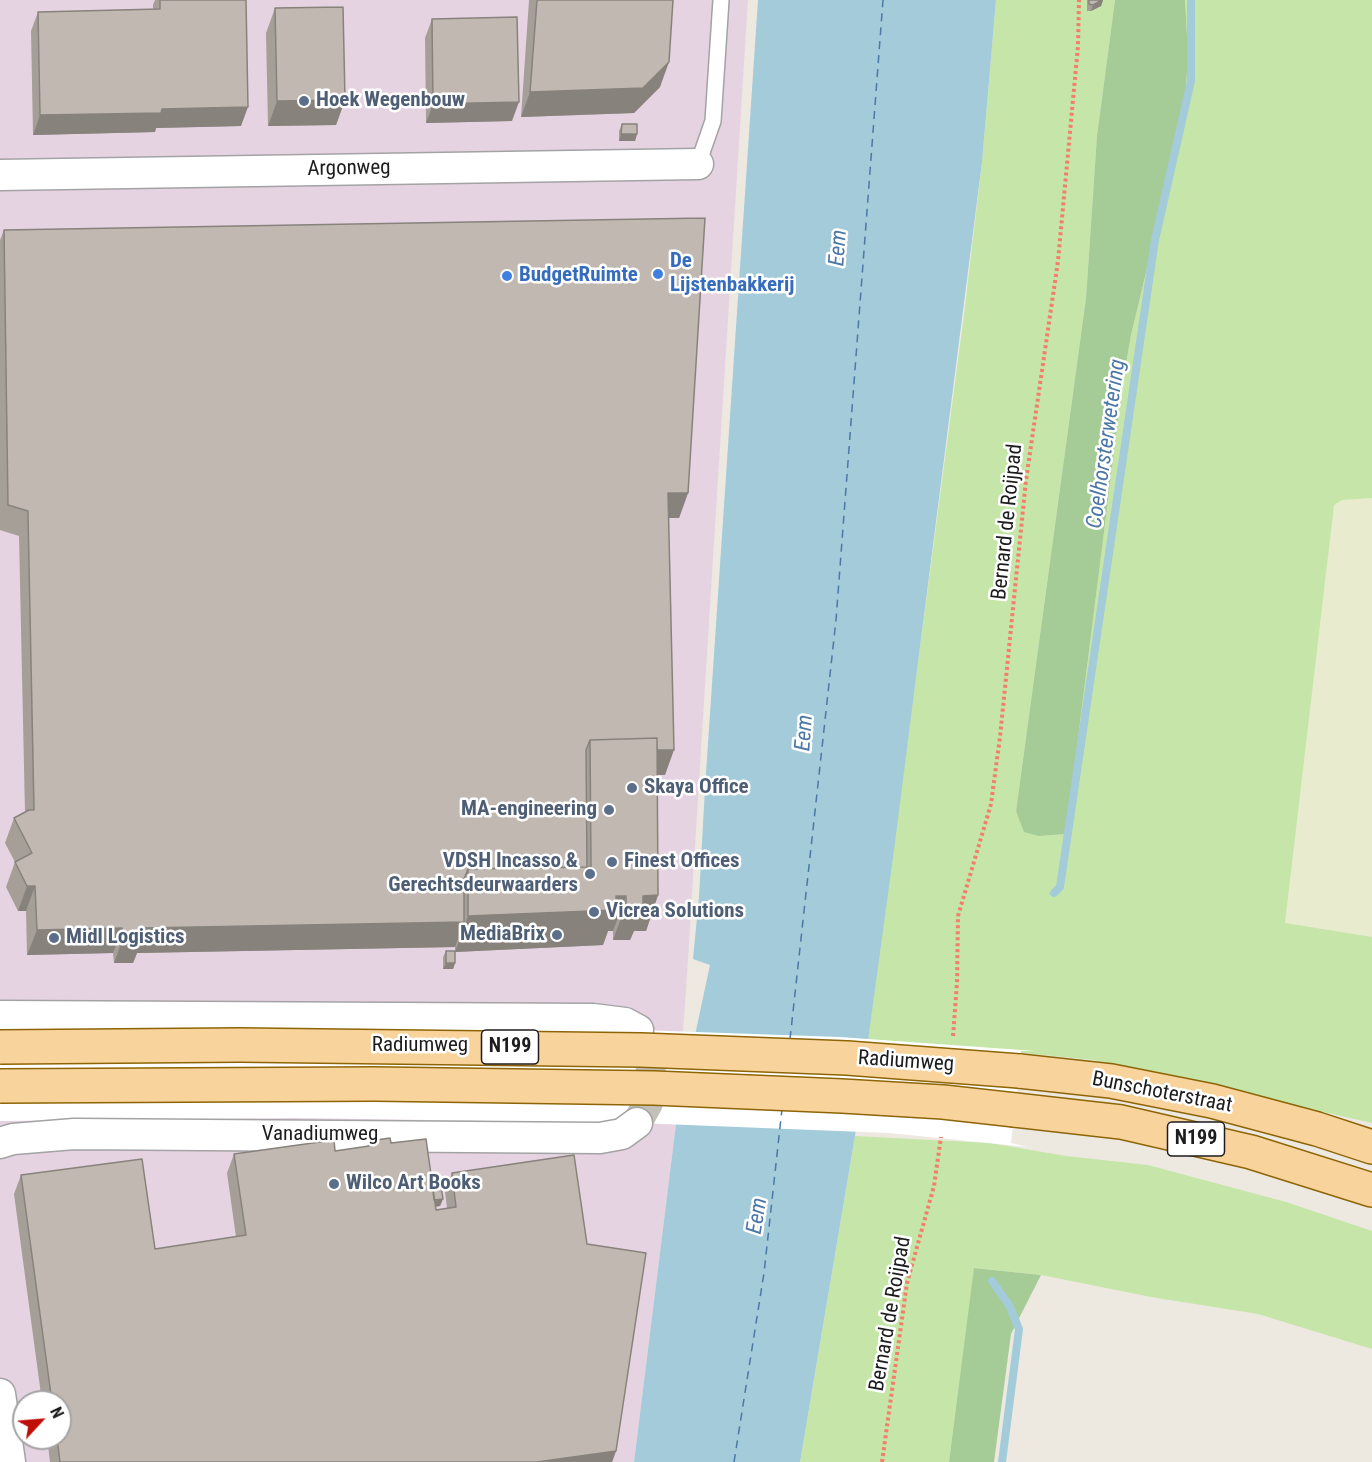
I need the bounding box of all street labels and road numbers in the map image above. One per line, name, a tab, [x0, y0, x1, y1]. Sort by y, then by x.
street label: Argonweg	[307, 156, 391, 182]
street label: Bernard de Roijpad	[987, 443, 1029, 601]
road number: N199	[482, 1030, 538, 1064]
street label: Radiumweg	[372, 1033, 468, 1059]
street label: Radiumweg	[857, 1046, 955, 1078]
street label: Bunschoterstraat	[1090, 1067, 1234, 1119]
street label: Vanadiumweg	[262, 1122, 378, 1148]
road number: N199	[1168, 1122, 1224, 1156]
street label: Bernard de Roijpad	[865, 1235, 917, 1393]

